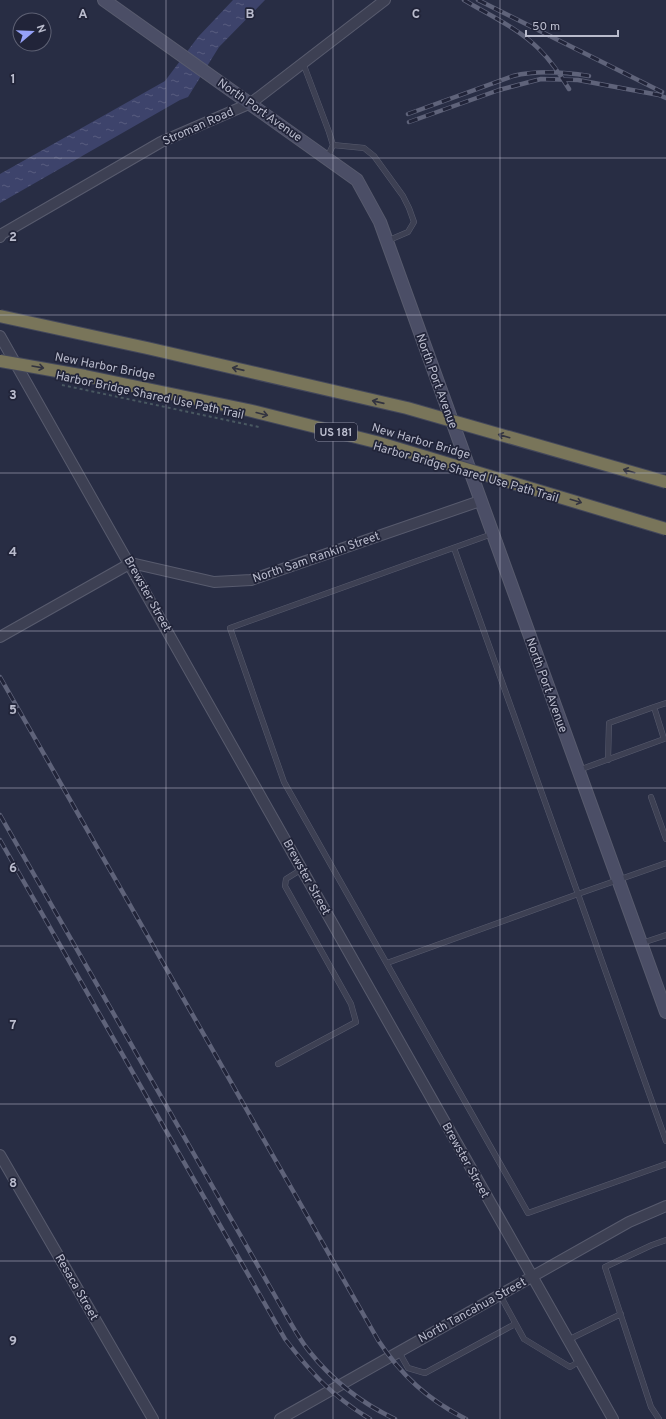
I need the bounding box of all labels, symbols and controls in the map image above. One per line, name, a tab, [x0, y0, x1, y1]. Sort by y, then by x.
text: A	[78, 7, 88, 23]
text: B	[246, 7, 255, 23]
text: C	[412, 7, 420, 23]
north arrow	[12, 12, 52, 52]
scale bar	[526, 12, 618, 38]
text: 50 m	[532, 19, 560, 35]
text: N	[33, 23, 48, 35]
text: 1	[10, 72, 16, 88]
street label: North Port Avenue	[214, 76, 305, 146]
street label: Stroman Road	[160, 104, 236, 150]
text: 2	[9, 230, 17, 246]
street label: North Port Avenue	[411, 332, 461, 431]
street label: New Harbor Bridge	[53, 349, 156, 385]
one-way arrow	[32, 364, 45, 372]
one-way arrow	[232, 364, 245, 372]
street label: Harbor Bridge Shared Use Path Trail	[54, 368, 245, 424]
text: 3	[9, 388, 17, 404]
one-way arrow	[372, 397, 385, 405]
one-way arrow	[255, 410, 268, 418]
street label: New Harbor Bridge	[370, 420, 472, 464]
road number: US 181	[315, 423, 357, 441]
one-way arrow	[497, 432, 510, 439]
street label: Harbor Bridge Shared Use Path Trail	[371, 439, 560, 507]
one-way arrow	[622, 467, 635, 474]
one-way arrow	[569, 498, 582, 505]
street label: North Sam Rankin Street	[251, 529, 382, 587]
text: 4	[9, 545, 17, 561]
street label: Brewster Street	[120, 554, 175, 635]
street label: North Port Avenue	[521, 636, 571, 735]
text: 5	[9, 703, 17, 719]
street label: Brewster Street	[279, 837, 334, 918]
text: 6	[9, 861, 17, 877]
text: 7	[10, 1018, 17, 1034]
street label: Brewster Street	[438, 1120, 493, 1201]
text: 8	[9, 1176, 17, 1192]
street label: Resaca Street	[51, 1251, 102, 1324]
street label: North Tancahua Street	[416, 1275, 529, 1347]
text: 9	[9, 1334, 17, 1350]

